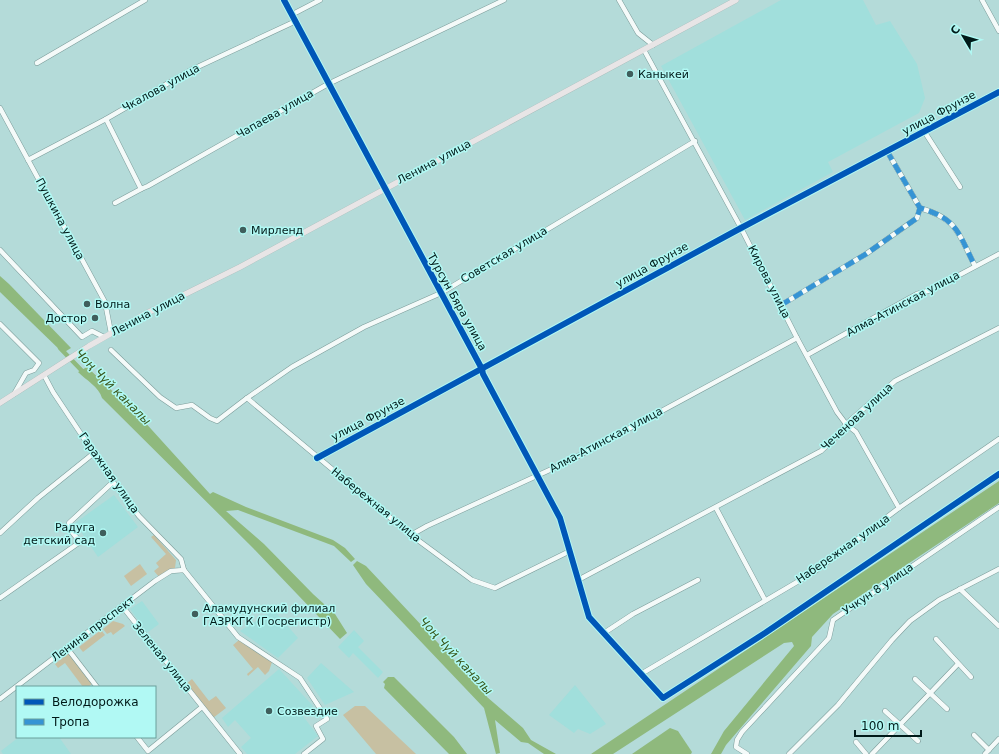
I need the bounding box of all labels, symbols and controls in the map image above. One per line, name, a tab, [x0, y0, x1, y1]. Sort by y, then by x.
north arrow	[943, 16, 983, 56]
text: С	[948, 23, 963, 37]
street label: Чкалова улица	[120, 61, 202, 115]
place label: Каныкей	[638, 68, 689, 81]
marker: Каныкей	[625, 69, 635, 79]
street label: Чапаева улица	[234, 87, 316, 141]
street label: улица Фрунзе	[900, 88, 978, 138]
street label: Ленина улица	[395, 137, 473, 187]
street label: Пушкина улица	[33, 176, 87, 262]
place label: Мирленд	[251, 224, 304, 237]
street label: Советская улица	[458, 224, 550, 286]
marker: Мирленд	[238, 225, 248, 235]
street label: улица Фрунзе	[613, 240, 691, 290]
street label: Кирова улица	[745, 243, 793, 321]
street label: Турсун Бяра улица	[424, 250, 489, 353]
street label: Алма-Атинская улица	[844, 269, 962, 339]
street label: Ленина улица	[109, 289, 187, 339]
place label: Волна	[95, 298, 130, 311]
marker: Волна	[82, 299, 92, 309]
place label: Достор	[46, 312, 87, 325]
marker: Достор	[90, 313, 100, 323]
water label: Чоң Чүй каналы	[72, 346, 154, 428]
street label: Чеченова улица	[819, 380, 895, 454]
street label: улица Фрунзе	[329, 394, 407, 444]
street label: Алма-Атинская улица	[547, 405, 665, 475]
street label: Гаражная улица	[76, 430, 142, 516]
street label: Набережная улица	[329, 465, 423, 545]
street label: Набережная улица	[794, 512, 892, 586]
place label: Радуга детский сад	[23, 521, 95, 547]
marker: Радуга детский сад	[98, 528, 108, 538]
street label: Учкун 8 улица	[840, 561, 916, 617]
street label: Ленина проспект	[49, 593, 138, 665]
place label: Аламудунский филиал ГАЗРКГК (Госрегистр)	[203, 602, 335, 628]
marker: Аламудунский филиал ГАЗРКГК (Госрегистр)	[190, 609, 200, 619]
water label: Чоң Чүй каналы	[416, 614, 496, 698]
street label: Зеленая улица	[130, 619, 194, 695]
legend	[16, 686, 156, 738]
text: Велодорожка	[52, 695, 139, 709]
place label: Созвездие	[277, 705, 338, 718]
marker: Созвездие	[264, 706, 274, 716]
scale bar	[855, 712, 921, 738]
text: Тропа	[51, 715, 90, 729]
text: 100 m	[861, 719, 899, 733]

